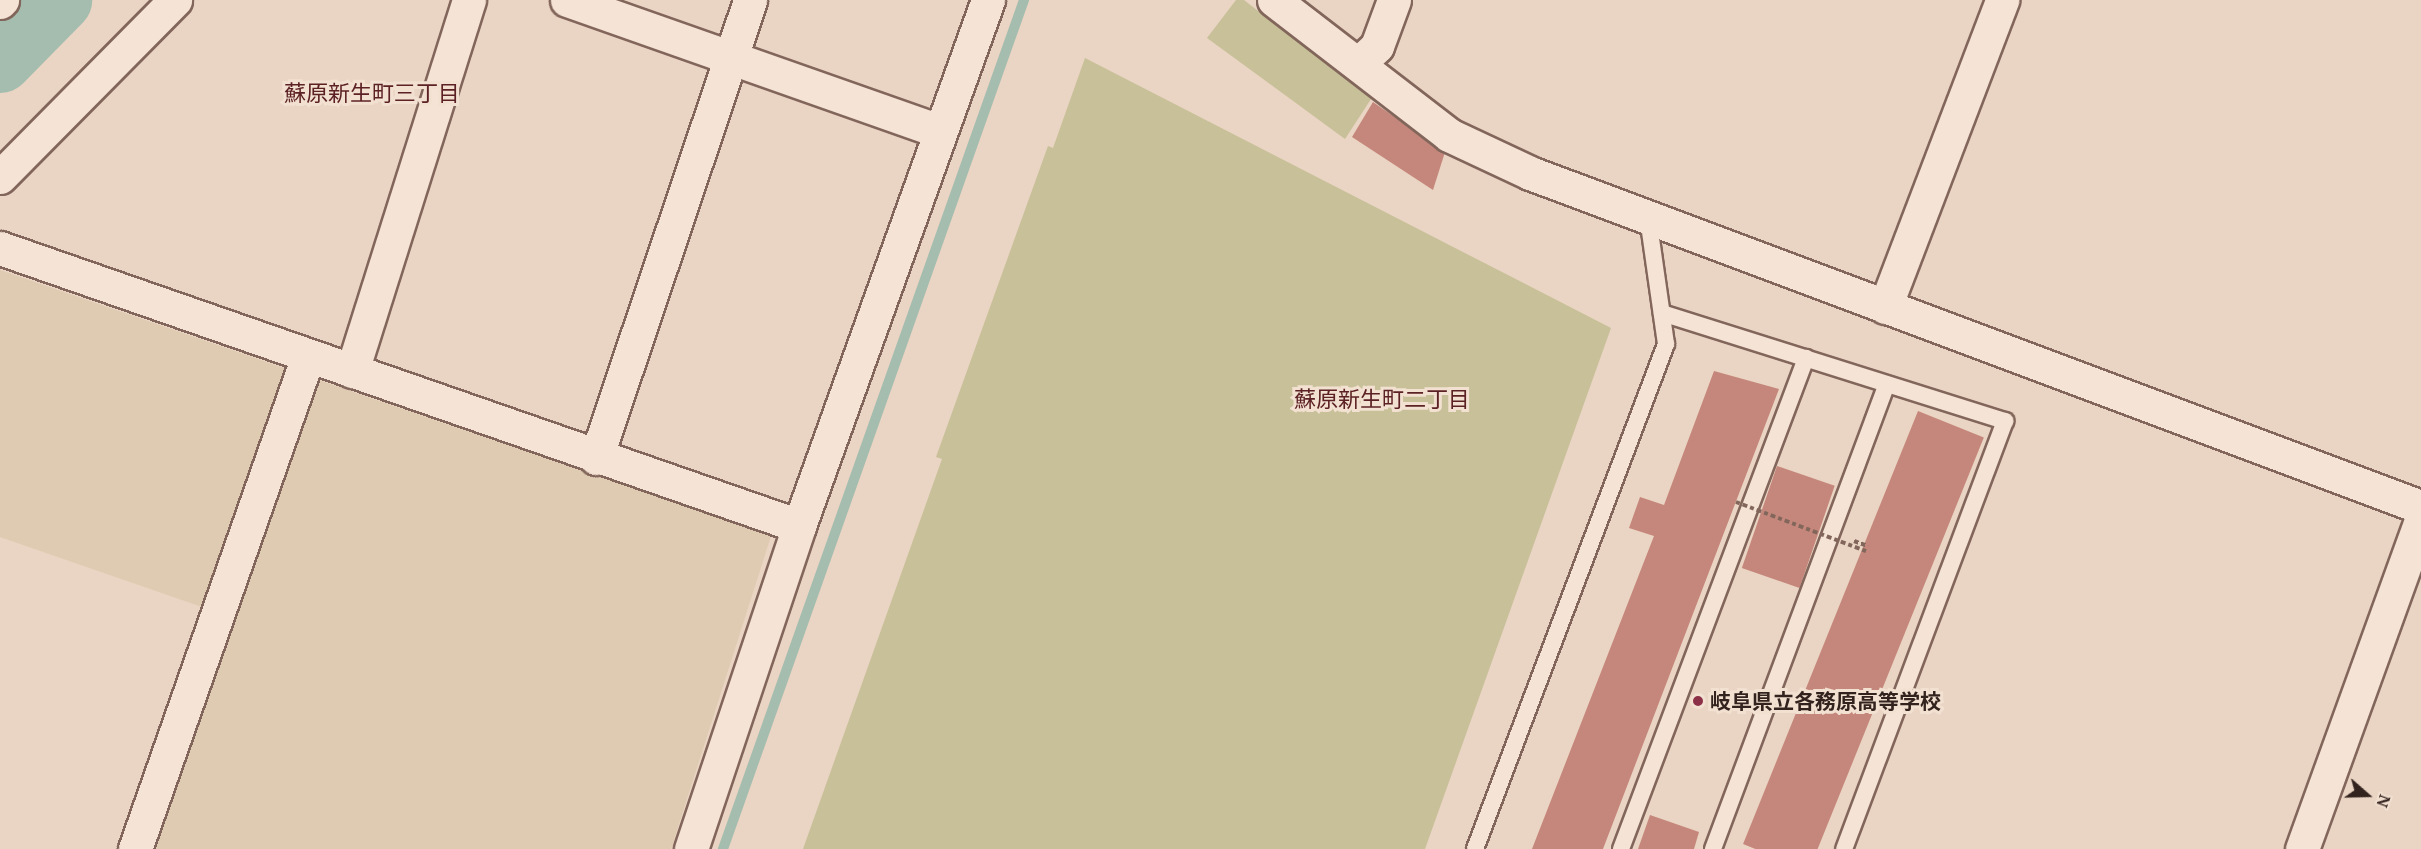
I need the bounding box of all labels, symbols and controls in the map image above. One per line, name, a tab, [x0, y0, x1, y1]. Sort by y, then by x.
district label: 蘇原新生町三丁目	[284, 80, 460, 106]
district label: 蘇原新生町二丁目	[1294, 386, 1470, 412]
place label: 岐阜県立各務原高等学校	[1710, 688, 1941, 714]
marker: 岐阜県立各務原高等学校	[1691, 694, 1705, 708]
north arrow	[2337, 765, 2397, 825]
text: N	[2372, 792, 2396, 811]

